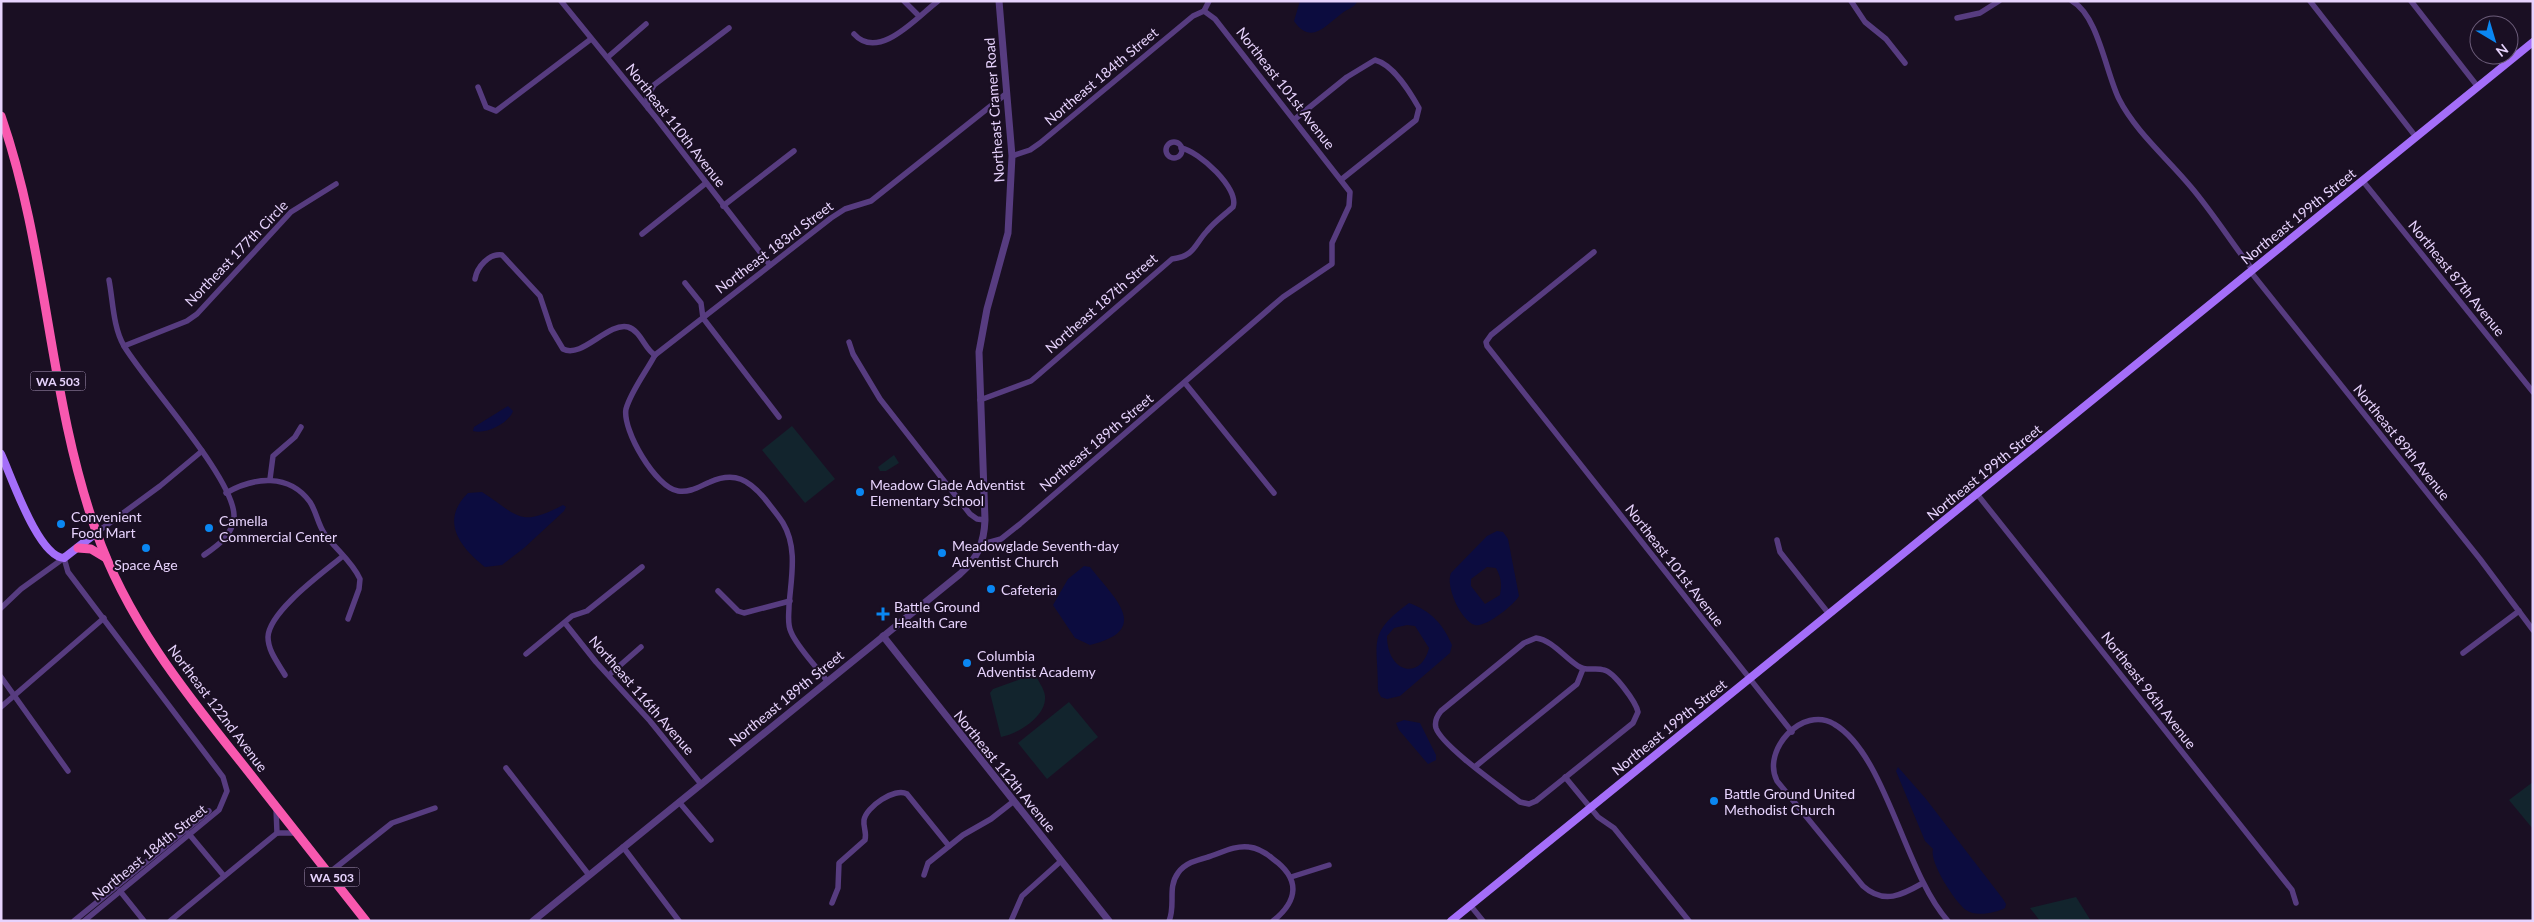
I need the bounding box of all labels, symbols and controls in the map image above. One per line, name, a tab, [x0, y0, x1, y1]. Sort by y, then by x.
north arrow	[2469, 15, 2519, 65]
street label: Northeast 184th Street	[1041, 24, 1161, 128]
street label: Northeast 101st Avenue	[1233, 24, 1339, 152]
street label: Northeast Cramer Road	[980, 37, 1008, 183]
text: N	[2493, 41, 2512, 61]
street label: Northeast 110th Avenue	[623, 60, 729, 190]
street label: Northeast 199th Street	[2237, 164, 2359, 268]
street label: Northeast 177th Circle	[181, 196, 291, 310]
street label: Northeast 183rd Street	[712, 197, 836, 297]
street label: Northeast 87th Avenue	[2405, 217, 2509, 339]
street label: Northeast 187th Street	[1041, 250, 1161, 356]
road number: WA 503	[30, 372, 86, 391]
street label: Northeast 89th Avenue	[2350, 381, 2454, 503]
street label: Northeast 189th Street	[1036, 390, 1156, 494]
street label: Northeast 199th Street	[1923, 420, 2045, 524]
place label: Meadow Glade Adventist Elementary School	[870, 476, 1025, 509]
marker: Meadow Glade Adventist Elementary School	[854, 486, 866, 498]
street label: Northeast 101st Avenue	[1622, 501, 1728, 629]
place label: Convenient Food Mart	[71, 508, 142, 541]
place label: Camella Commercial Center	[219, 512, 337, 545]
marker: Convenient Food Mart	[55, 518, 67, 530]
marker: Camella Commercial Center	[203, 522, 215, 534]
place label: Meadowglade Seventh-day Adventist Church	[952, 537, 1120, 570]
marker: Space Age	[140, 542, 152, 554]
marker: Meadowglade Seventh-day Adventist Church	[936, 547, 948, 559]
place label: Space Age	[114, 556, 178, 573]
place label: Cafeteria	[1001, 581, 1057, 598]
marker: Cafeteria	[985, 583, 997, 595]
place label: Battle Ground Health Care	[894, 598, 980, 631]
marker: Battle Ground Health Care	[876, 607, 890, 621]
street label: Northeast 96th Avenue	[2098, 628, 2200, 752]
street label: Northeast 116th Avenue	[586, 632, 698, 758]
street label: Northeast 122nd Avenue	[165, 641, 271, 775]
street label: Northeast 189th Street	[725, 646, 847, 750]
place label: Columbia Adventist Academy	[977, 647, 1097, 680]
marker: Columbia Adventist Academy	[961, 657, 973, 669]
street label: Northeast 199th Street	[1608, 675, 1730, 779]
street label: Northeast 112th Avenue	[951, 707, 1059, 835]
place label: Battle Ground United Methodist Church	[1724, 785, 1855, 818]
marker: Battle Ground United Methodist Church	[1708, 795, 1720, 807]
street label: Northeast 184th Street	[88, 800, 210, 904]
road number: WA 503	[304, 868, 360, 886]

